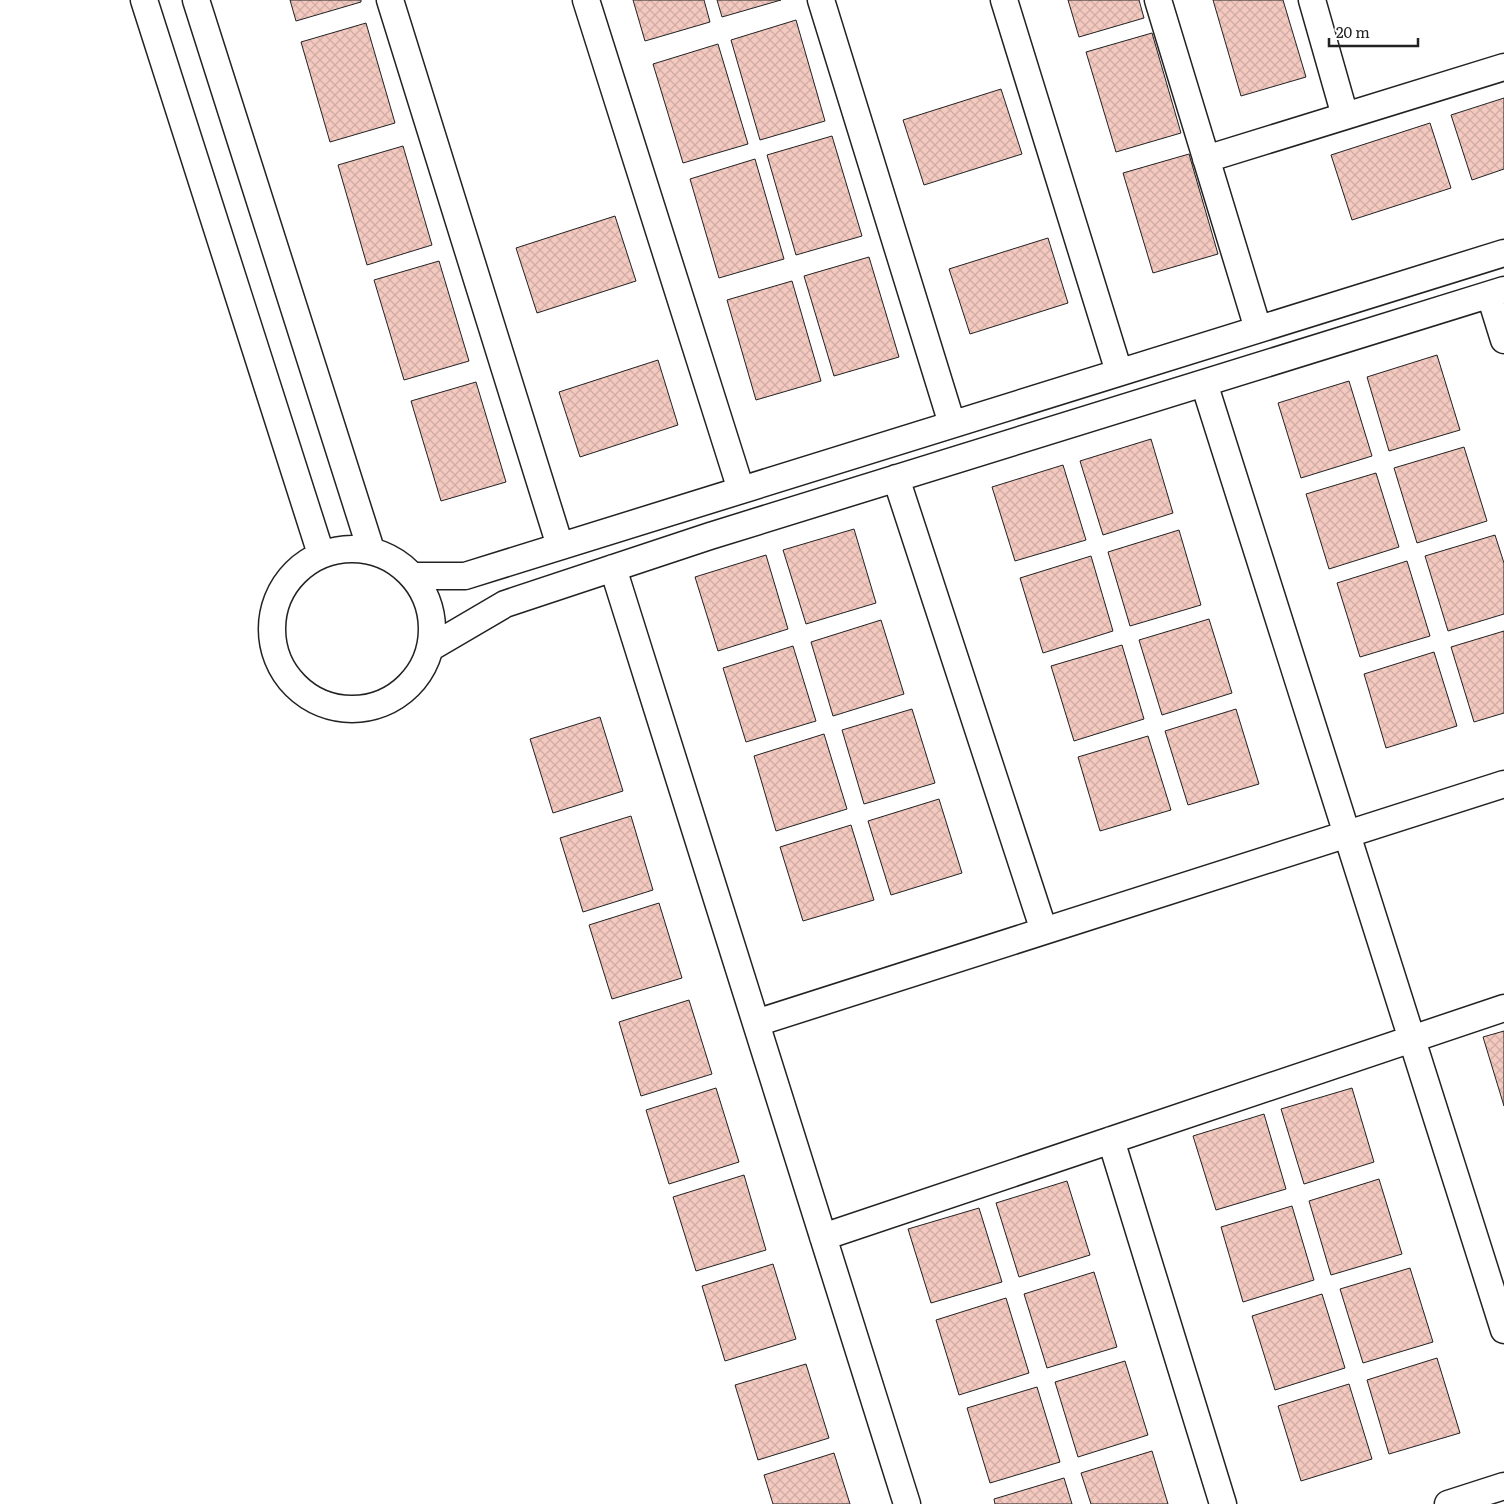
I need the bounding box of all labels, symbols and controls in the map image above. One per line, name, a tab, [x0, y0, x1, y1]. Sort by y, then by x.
scale bar	[1329, 15, 1418, 47]
text: 20 m	[1336, 20, 1370, 43]

